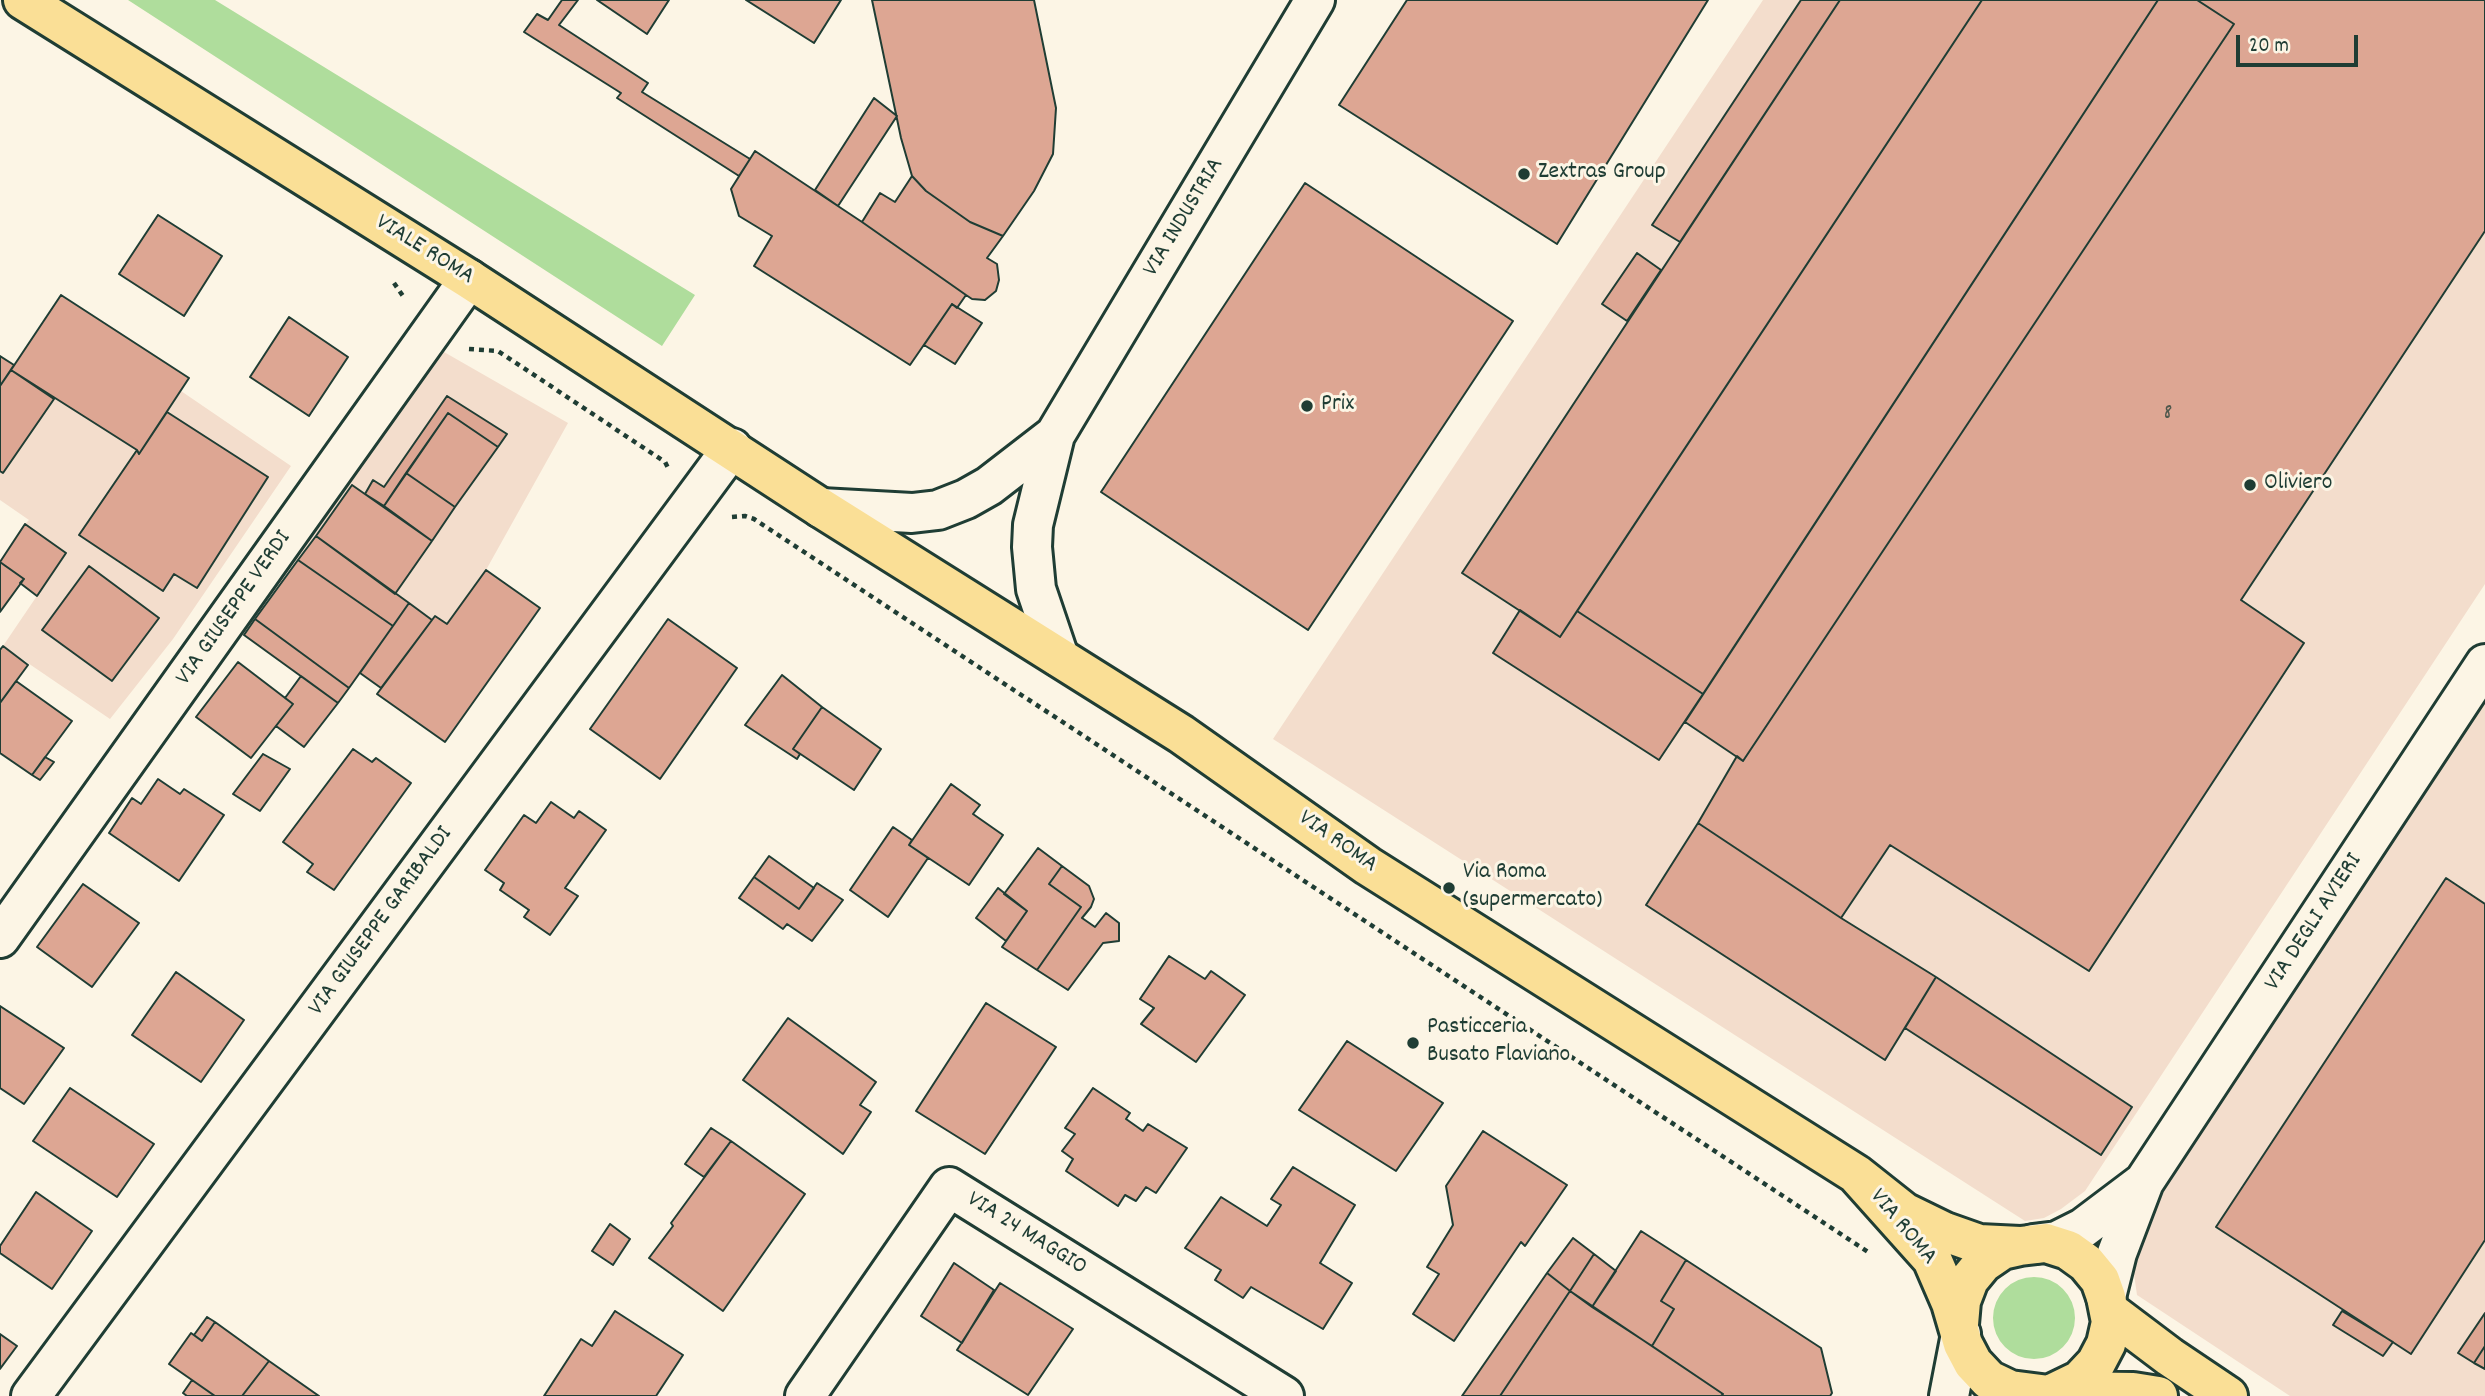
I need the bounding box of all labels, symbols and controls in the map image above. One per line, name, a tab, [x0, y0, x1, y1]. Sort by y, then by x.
scale bar	[2240, 21, 2362, 65]
text: 20 m	[2249, 32, 2289, 62]
street label: VIA INDUSTRIA	[1138, 153, 1232, 283]
place label: Zextras Group	[1538, 160, 1666, 188]
marker: Zextras Group	[1516, 166, 1532, 182]
street label: VIALE ROMA	[369, 209, 479, 293]
place label: Prix	[1321, 392, 1354, 420]
marker: Prix	[1299, 398, 1315, 414]
house number: 8	[2164, 402, 2172, 428]
place label: Oliviero	[2264, 471, 2332, 499]
marker: Oliviero	[2242, 477, 2258, 493]
street label: VIA GIUSEPPE VERDI	[171, 526, 299, 692]
street label: VIA ROMA	[1292, 805, 1382, 881]
street label: VIA GIUSEPPE GARIBALDI	[304, 822, 460, 1022]
street label: VIA DEGLI AVIERI	[2260, 849, 2370, 997]
place label: Via Roma (supermercato)	[1463, 860, 1602, 916]
marker: Via Roma (supermercato)	[1441, 880, 1457, 896]
place label: Pasticceria Busato Flaviano	[1427, 1015, 1570, 1071]
marker: Pasticceria Busato Flaviano	[1405, 1035, 1421, 1051]
street label: VIA ROMA	[1862, 1184, 1942, 1272]
street label: VIA 24 MAGGIO	[961, 1187, 1091, 1283]

